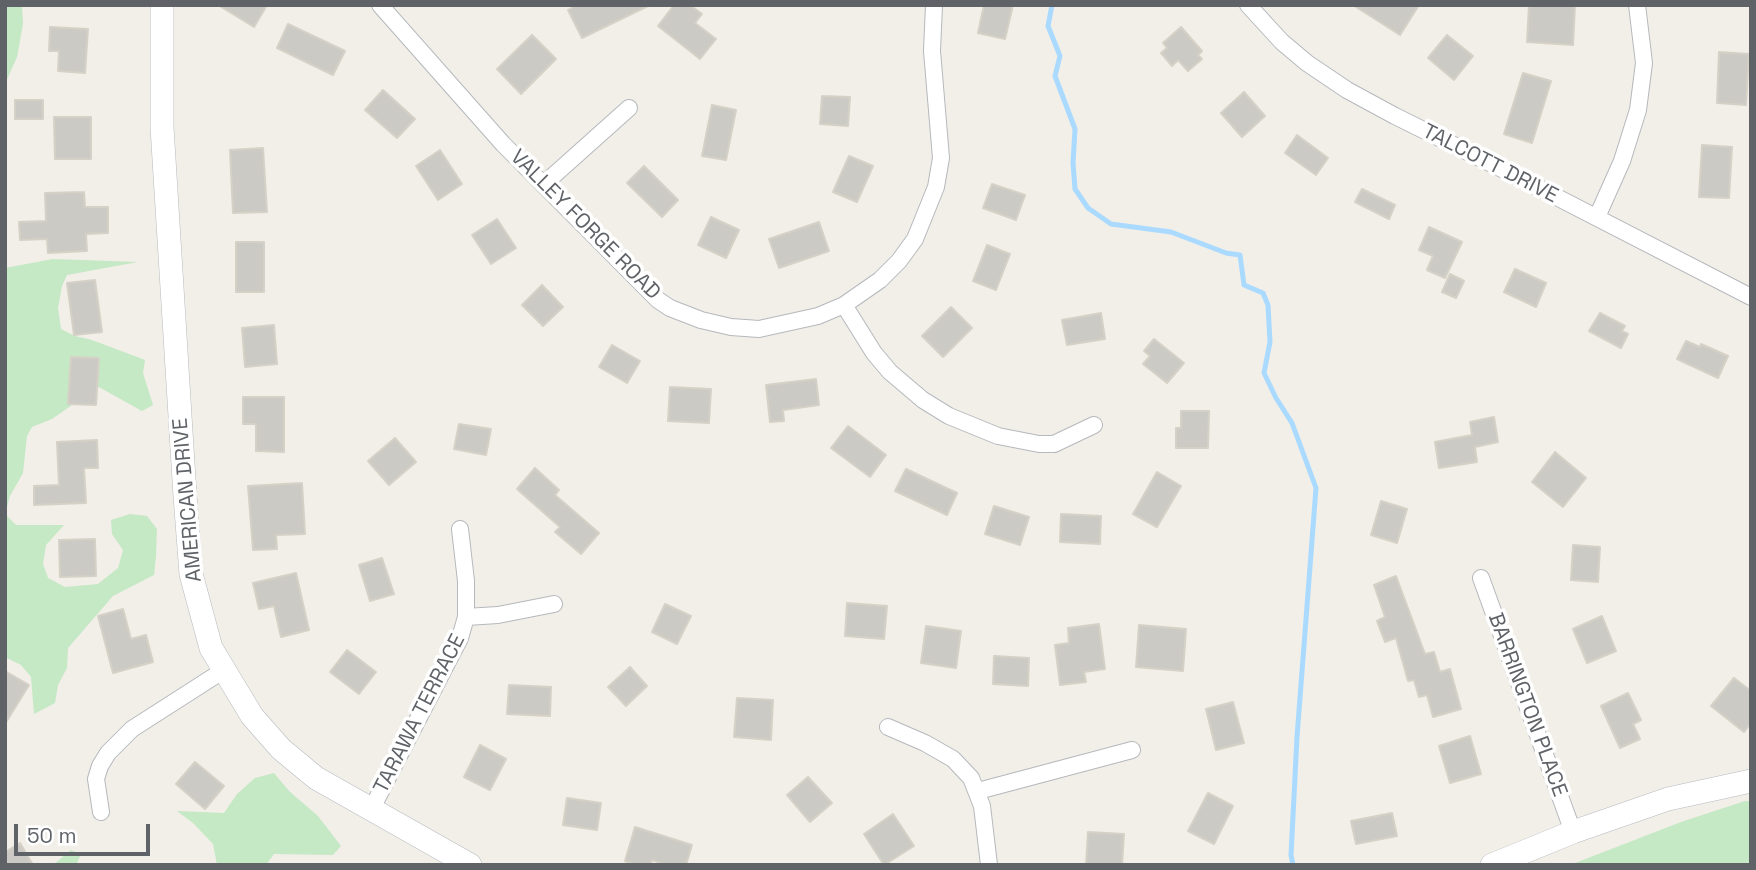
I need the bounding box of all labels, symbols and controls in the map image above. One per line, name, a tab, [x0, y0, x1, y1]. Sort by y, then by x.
street label: TALCOTT DRIVE	[1418, 119, 1562, 209]
street label: VALLEY FORGE ROAD	[505, 145, 665, 305]
street label: AMERICAN DRIVE	[168, 417, 208, 583]
street label: BARRINGTON PLACE	[1482, 610, 1572, 800]
street label: TARAWA TERRACE	[369, 630, 471, 798]
scale bar	[18, 810, 154, 854]
text: 50 m	[27, 822, 77, 849]

